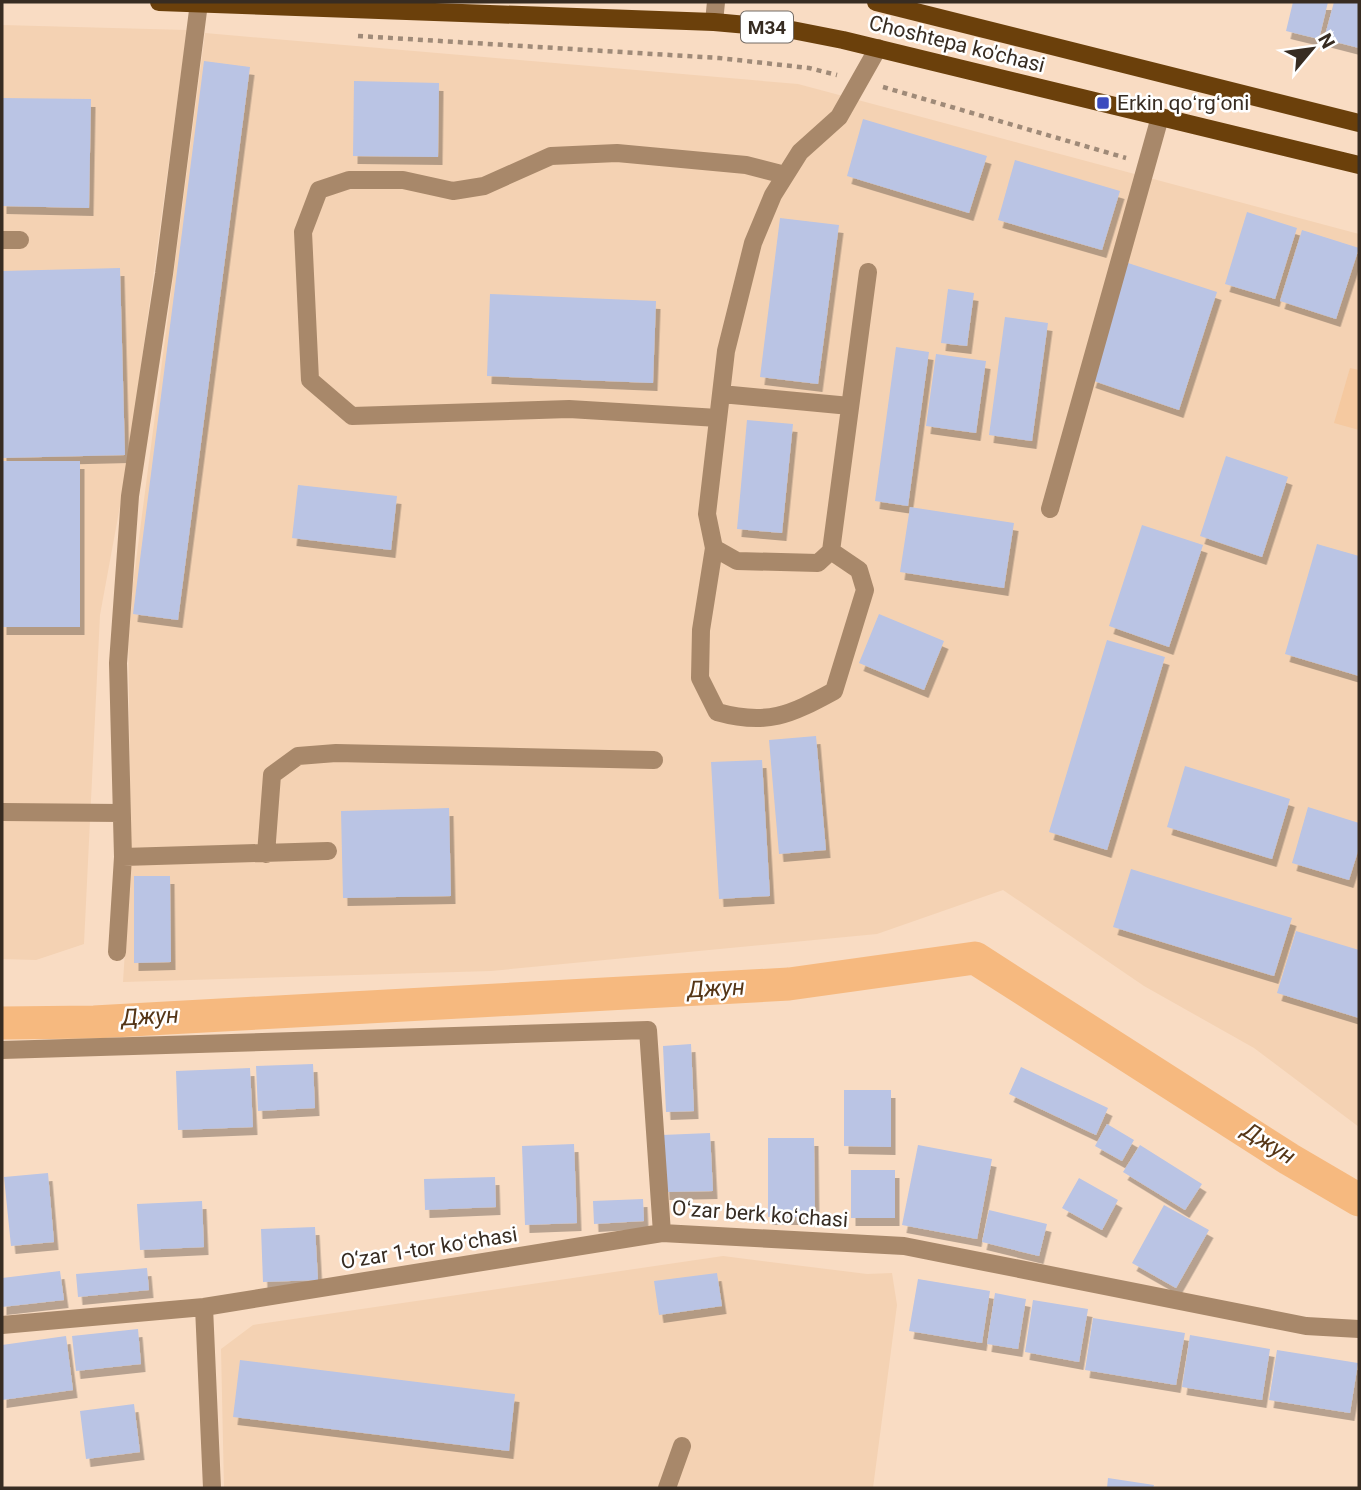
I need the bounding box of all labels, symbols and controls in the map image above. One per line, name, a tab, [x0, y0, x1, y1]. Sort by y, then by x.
street label: Choshtepa ko'chasi	[867, 11, 1047, 77]
road number: M34	[741, 12, 793, 42]
north arrow	[1277, 14, 1347, 84]
text: N	[1313, 30, 1340, 52]
place label: Erkin qoʻrgʻoni	[1117, 91, 1249, 115]
marker: Erkin qoʻrgʻoni	[1095, 95, 1111, 111]
water label: Джун	[685, 974, 745, 1004]
water label: Джун	[119, 1002, 179, 1032]
water label: Джун	[1236, 1116, 1300, 1170]
street label: Oʻzar berk koʻchasi	[671, 1196, 849, 1232]
street label: O‘zar 1-tor koʻchasi	[339, 1222, 519, 1274]

